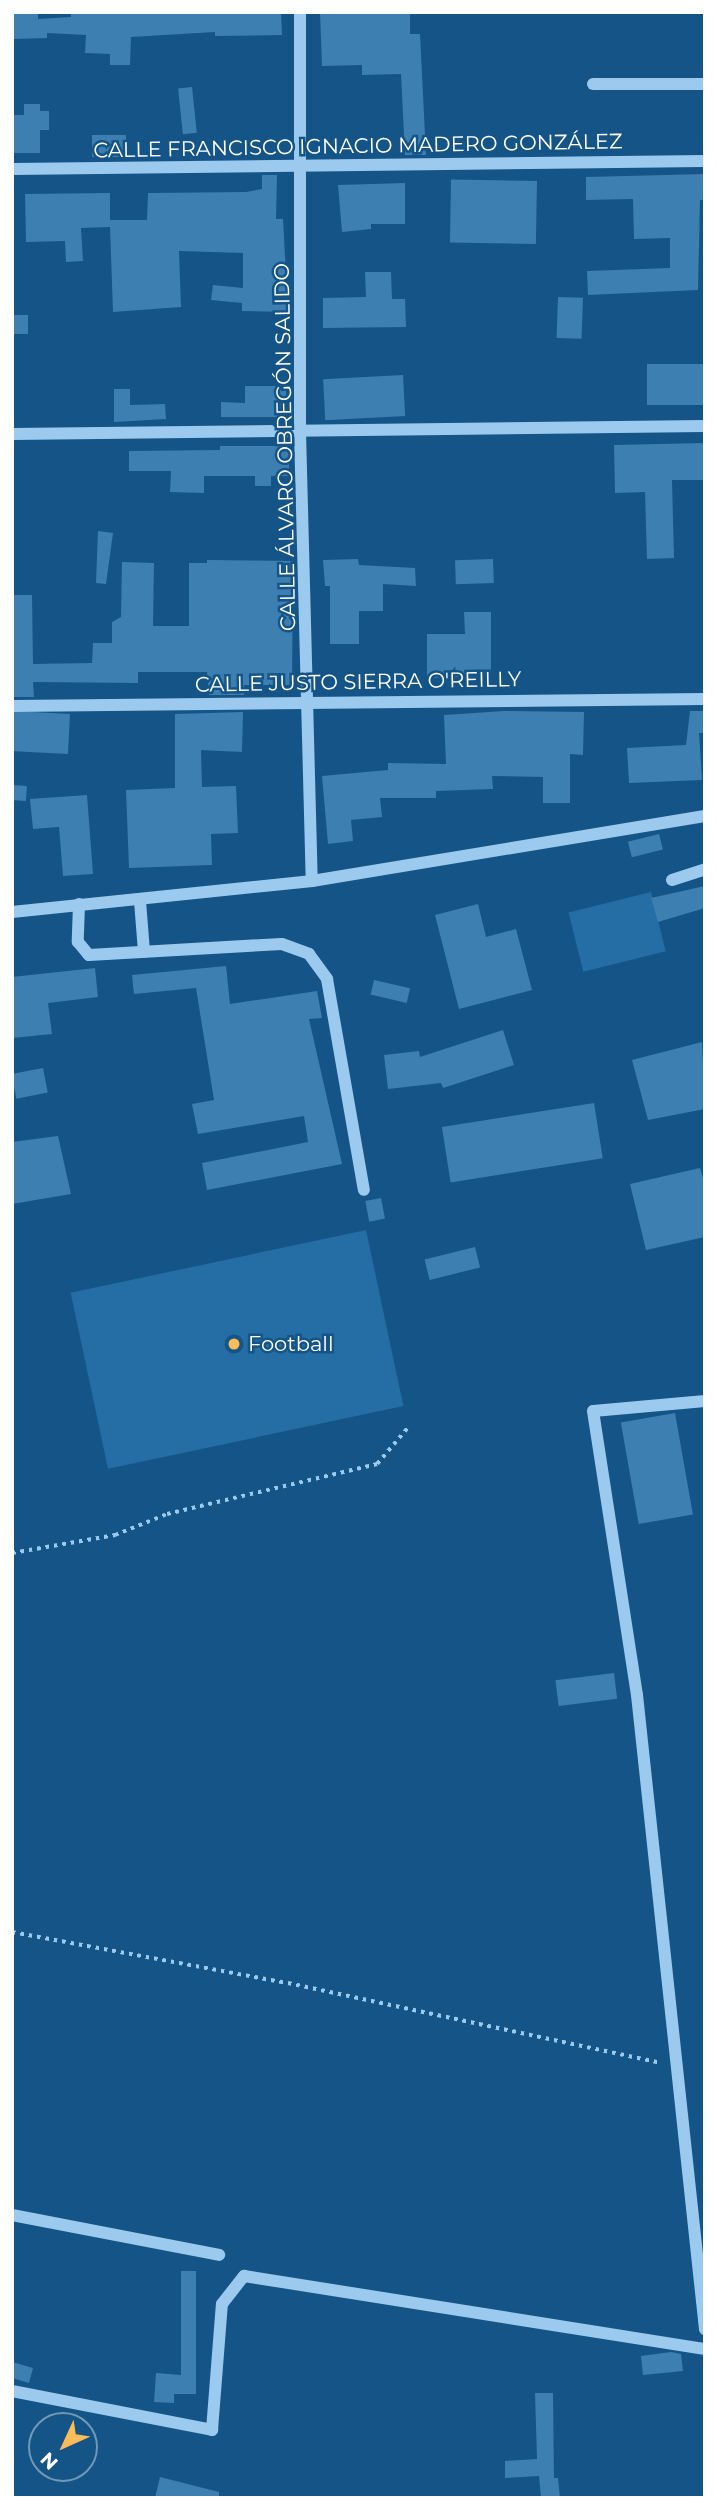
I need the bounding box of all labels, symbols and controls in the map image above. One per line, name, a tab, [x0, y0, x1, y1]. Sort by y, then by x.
street label: CALLE FRANCISCO IGNACIO MADERO GONZÁLEZ	[93, 129, 623, 163]
street label: CALLE ÁLVARO OBREGÓN SALIDO	[269, 263, 301, 631]
street label: CALLE JUSTO SIERRA O'REILLY	[195, 667, 521, 697]
place label: Football	[248, 1331, 334, 1357]
marker: Football	[226, 1336, 242, 1352]
north arrow	[28, 2412, 98, 2482]
text: N	[36, 2447, 63, 2474]

